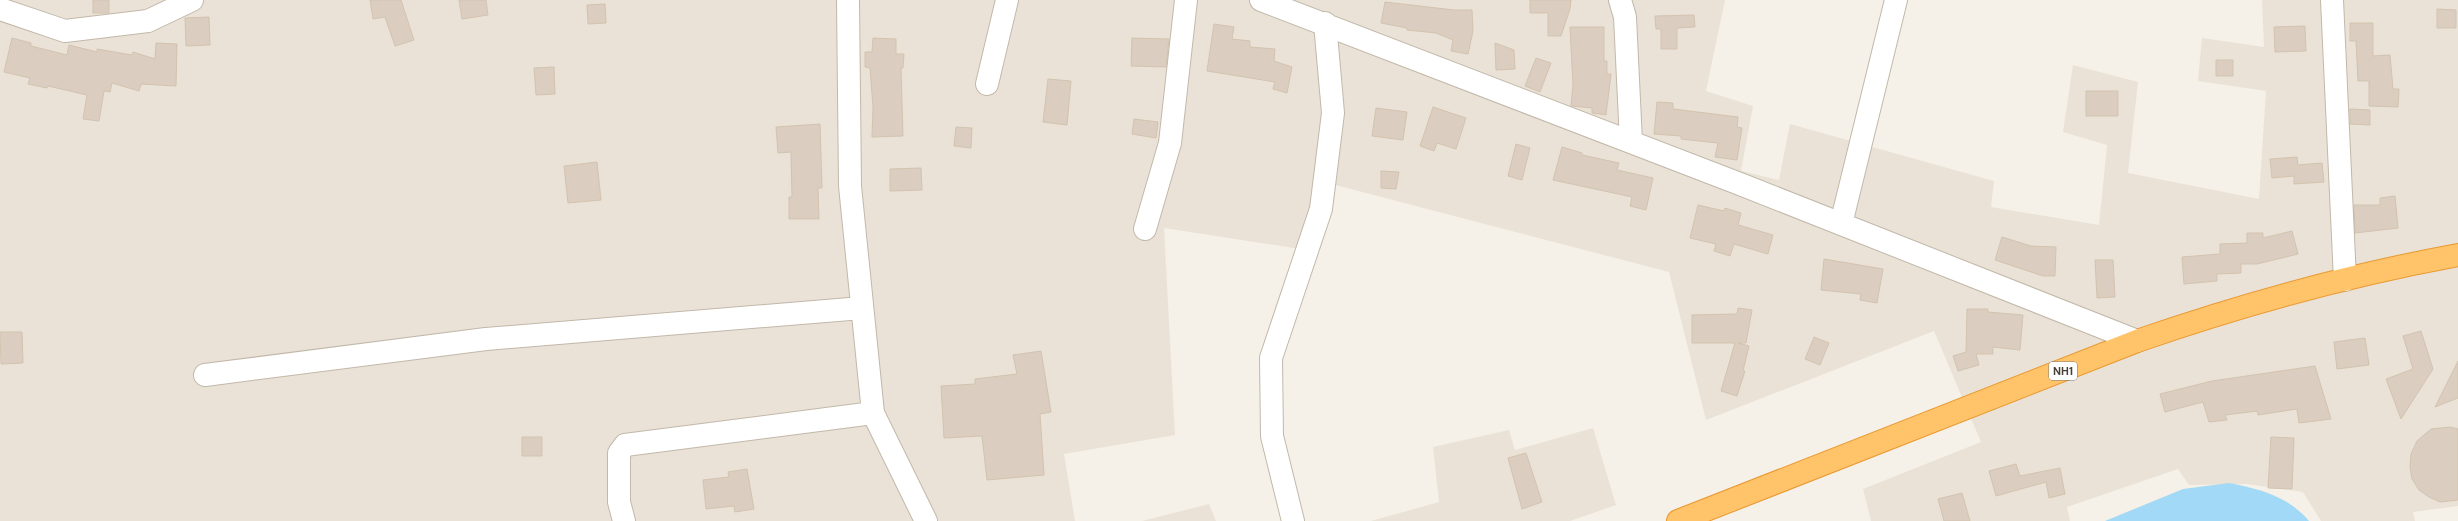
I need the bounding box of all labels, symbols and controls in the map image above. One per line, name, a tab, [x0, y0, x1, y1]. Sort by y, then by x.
road number: NH1	[2049, 362, 2077, 380]

